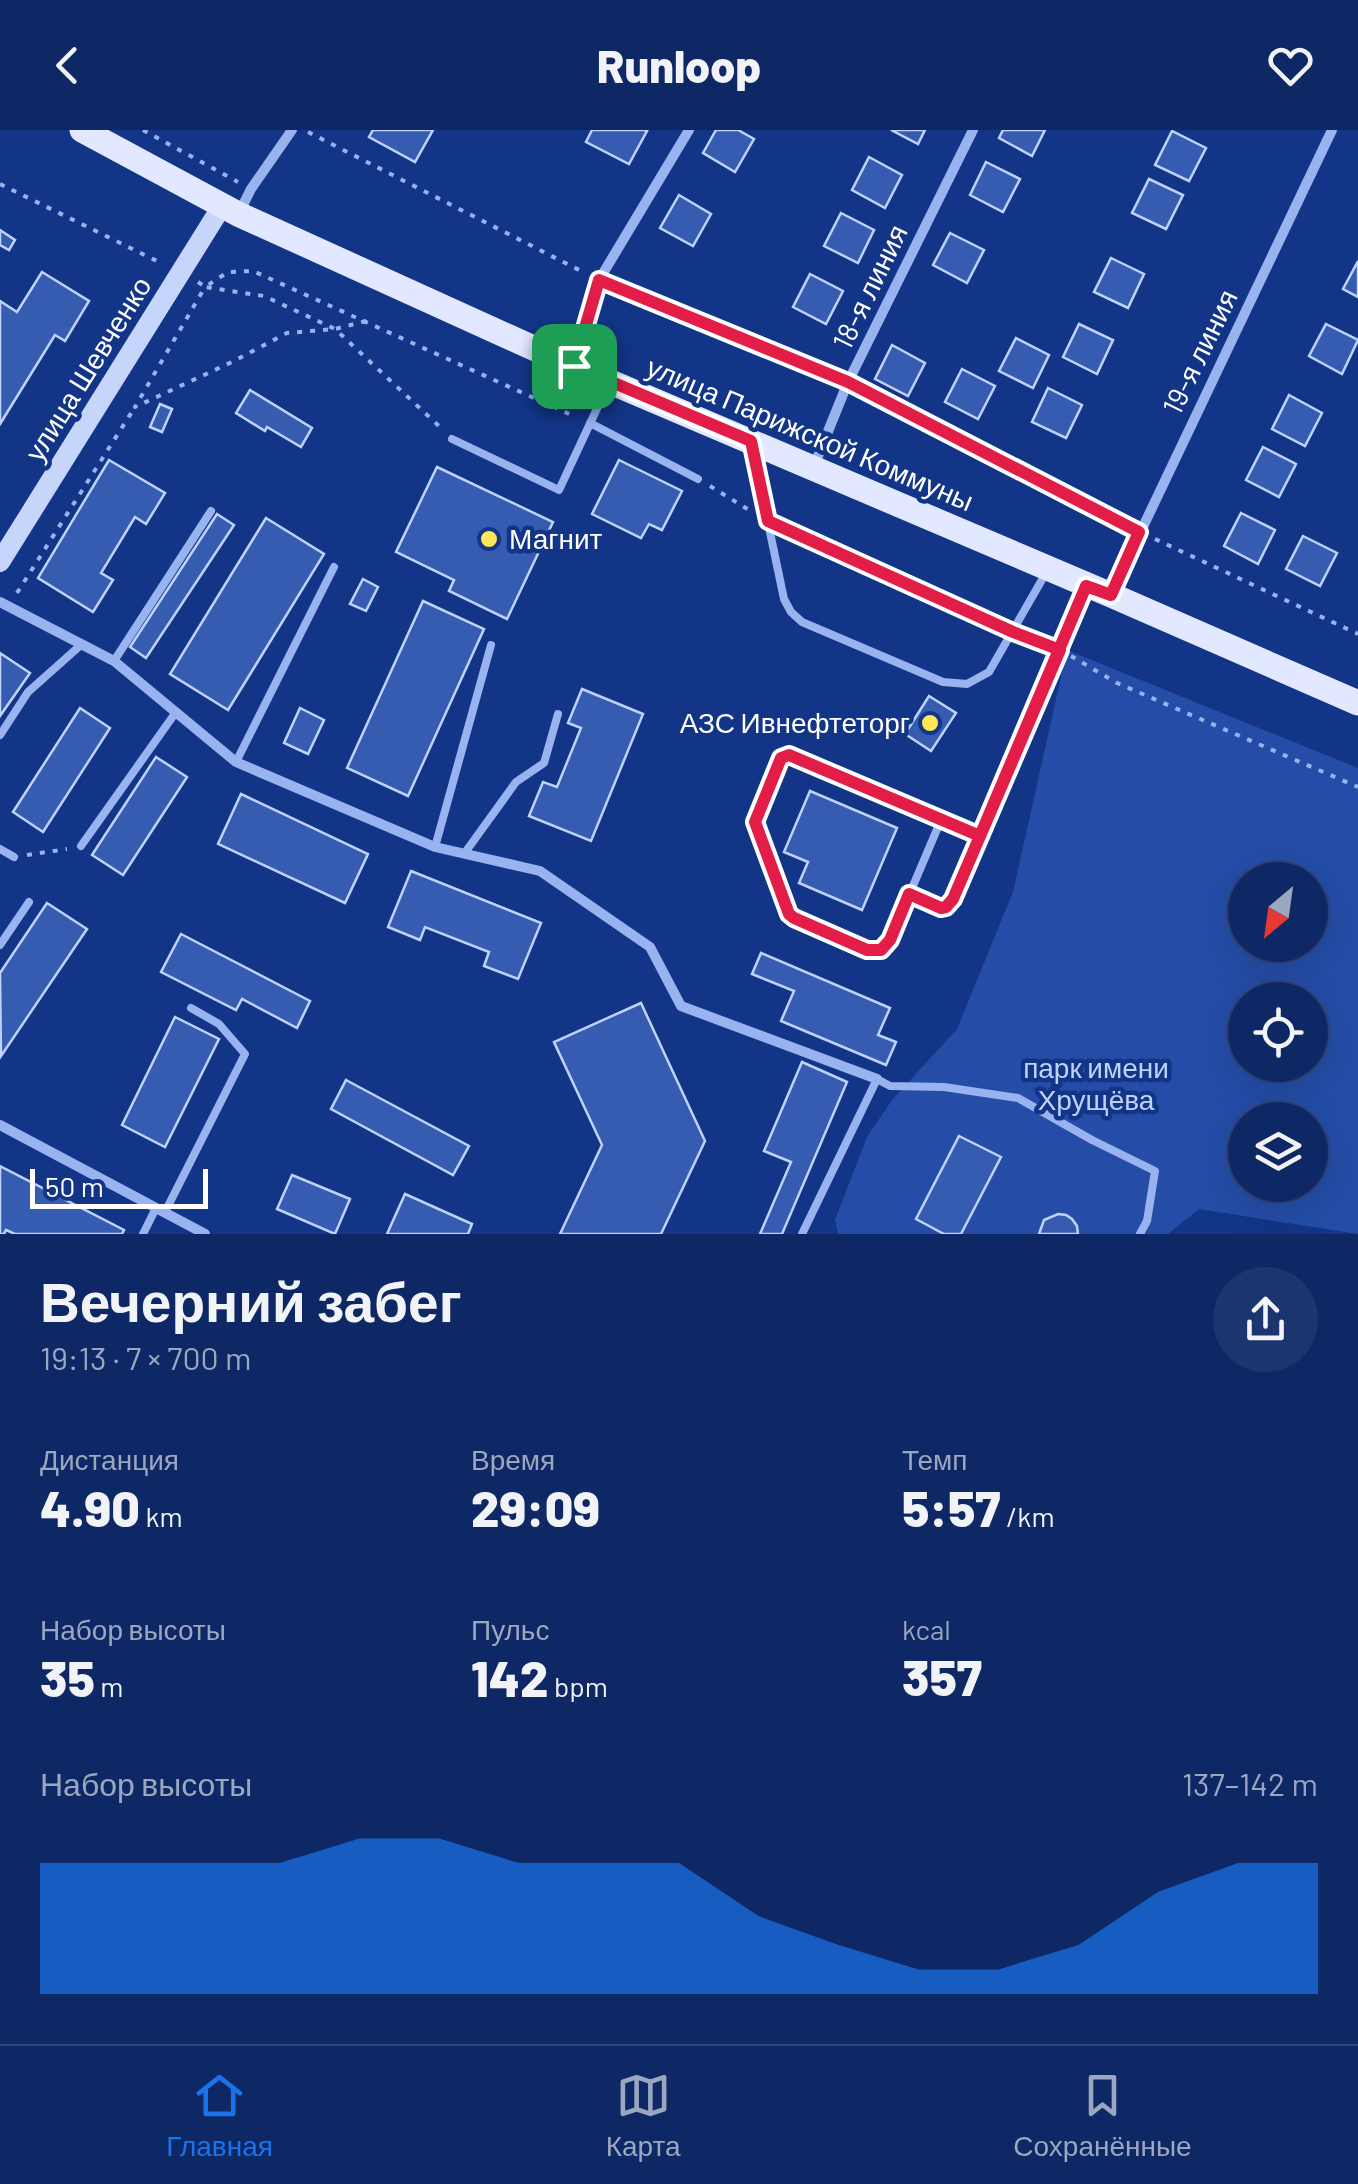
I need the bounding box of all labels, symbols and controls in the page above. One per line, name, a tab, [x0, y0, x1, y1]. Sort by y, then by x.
icon: back	[40, 38, 95, 93]
text: Runloop	[597, 38, 761, 92]
icon: heart	[1263, 38, 1318, 93]
street label: 18-я линия	[824, 219, 914, 354]
street label: улица Шевченко	[17, 270, 158, 467]
street label: 19-я линия	[1154, 284, 1244, 419]
pin	[532, 324, 617, 409]
icon: arrive	[547, 339, 602, 394]
street label: улица Парижской Коммуны	[642, 349, 979, 517]
place label: Магнит	[509, 521, 603, 555]
marker: Магнит	[478, 528, 500, 550]
place label: АЗС Ивнефтеторг	[680, 705, 910, 739]
marker: АЗС Ивнефтеторг	[919, 712, 941, 734]
north arrow	[1228, 862, 1328, 962]
map controls	[1228, 862, 1328, 1202]
button: locate	[1228, 982, 1328, 1082]
park label: парк имени Хрущёва	[1023, 1050, 1169, 1116]
button: layers	[1228, 1102, 1328, 1202]
scale bar	[30, 1164, 208, 1208]
text: 50 m	[45, 1169, 104, 1203]
text: Вечерний забег	[40, 1267, 462, 1333]
button: share	[1213, 1267, 1318, 1372]
text: 19:13 · 7 × 700 m	[40, 1338, 252, 1376]
text: Дистанция	[40, 1442, 179, 1476]
text: Время	[471, 1442, 555, 1476]
text: Темп	[902, 1442, 968, 1476]
text: 4.90	[40, 1477, 140, 1537]
text: 29:09	[471, 1477, 600, 1537]
text: 5:57	[902, 1477, 1001, 1537]
text: km	[140, 1499, 183, 1533]
text: /km	[1001, 1499, 1055, 1533]
text: Набор высоты	[40, 1612, 226, 1646]
text: Пульс	[471, 1612, 549, 1646]
text: kcal	[902, 1612, 951, 1646]
text: 357	[902, 1646, 982, 1706]
text: 35	[40, 1647, 95, 1707]
text: 142	[471, 1647, 548, 1707]
text: m	[95, 1669, 124, 1703]
text: bpm	[548, 1669, 608, 1703]
text: Набор высоты	[40, 1764, 252, 1802]
text: 137–142 m	[1182, 1764, 1318, 1802]
tab: Главная	[166, 2068, 273, 2163]
tab: Карта	[606, 2068, 681, 2163]
tab: Сохранённые	[1013, 2068, 1192, 2163]

